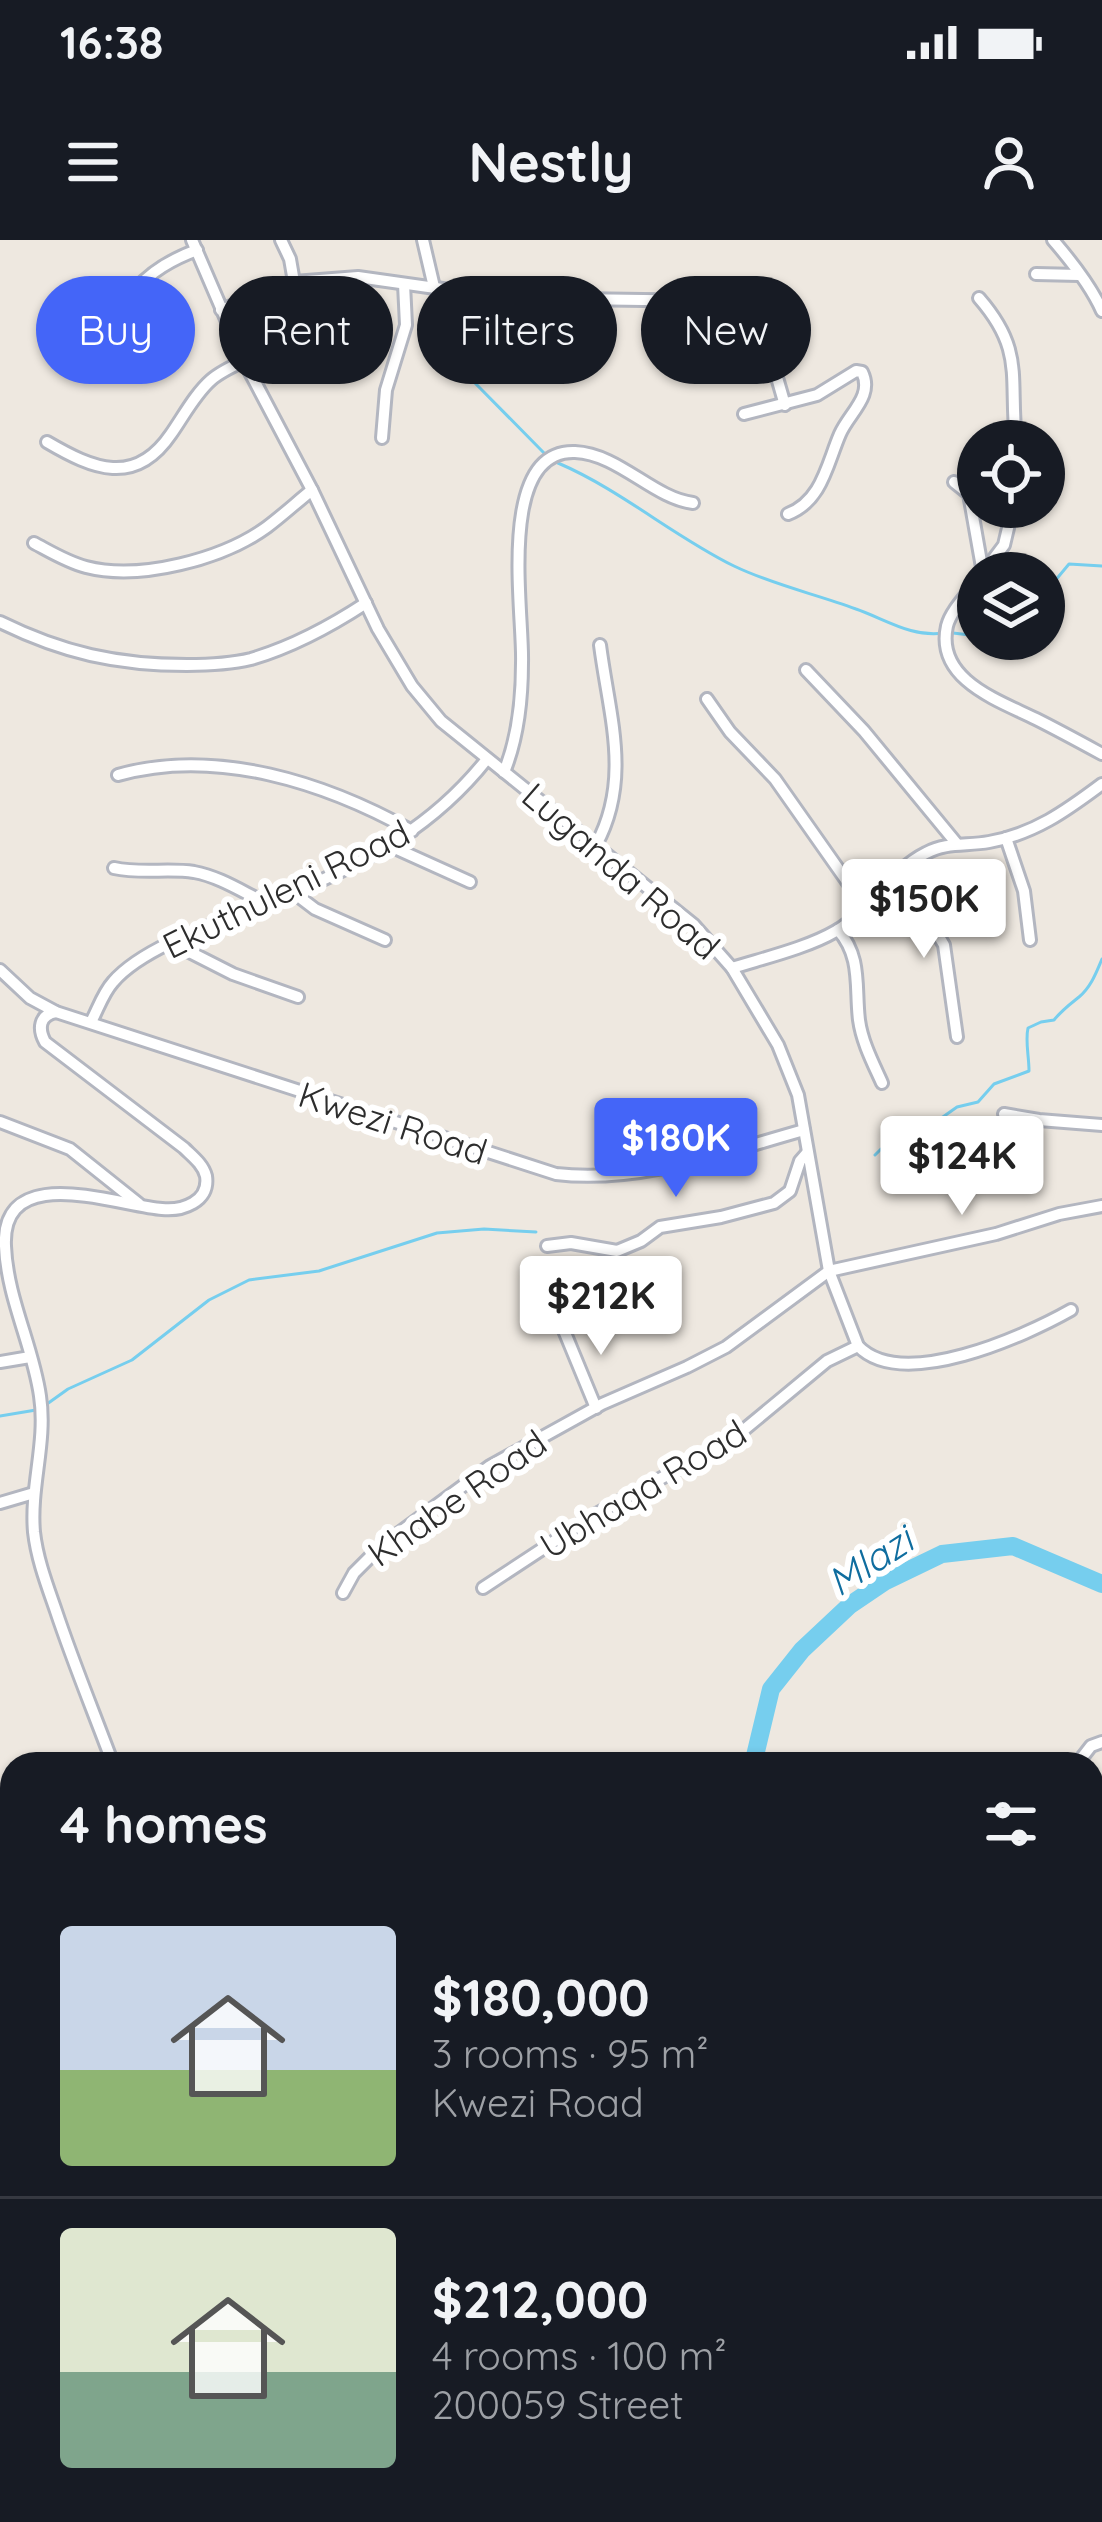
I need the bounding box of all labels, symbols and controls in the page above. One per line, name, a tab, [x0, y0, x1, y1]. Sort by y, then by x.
text: 16:38	[60, 14, 164, 70]
text: Nestly	[468, 128, 634, 196]
icon: menu	[60, 129, 126, 195]
icon: person	[976, 129, 1042, 195]
chip: Buy	[36, 276, 195, 384]
chip: Rent	[219, 276, 393, 384]
chip: Filters	[417, 276, 617, 384]
chip: New	[641, 276, 811, 384]
map controls	[957, 420, 1065, 660]
button: locate	[957, 420, 1065, 528]
button: layers	[957, 552, 1065, 660]
street label: Luganda Road	[513, 773, 729, 969]
street label: Ekuthuleni Road	[155, 809, 417, 968]
pin: $150K	[840, 859, 1008, 961]
text: $150K	[869, 873, 979, 922]
street label: Kwezi Road	[293, 1071, 493, 1174]
pin: $180K	[592, 1098, 760, 1200]
text: $180K	[621, 1112, 731, 1161]
pin: $124K	[878, 1116, 1046, 1218]
text: $124K	[907, 1130, 1017, 1179]
pin: $212K	[517, 1256, 685, 1358]
text: $212K	[547, 1270, 655, 1319]
street label: Ubhaqa Road	[531, 1409, 754, 1568]
street label: Khabe Road	[359, 1420, 555, 1576]
water label: Mlazi	[818, 1512, 926, 1606]
icon: filters	[978, 1791, 1044, 1857]
text: 4 homes	[60, 1792, 268, 1856]
text: $180,000	[432, 1965, 650, 2029]
icon: home	[156, 1974, 300, 2118]
text: 3 rooms · 95 m²	[432, 2029, 709, 2078]
text: Kwezi Road	[432, 2078, 644, 2127]
text: $212,000	[432, 2267, 648, 2331]
icon: home	[156, 2276, 300, 2420]
text: 4 rooms · 100 m²	[432, 2331, 727, 2380]
text: 200059 Street	[432, 2380, 683, 2429]

